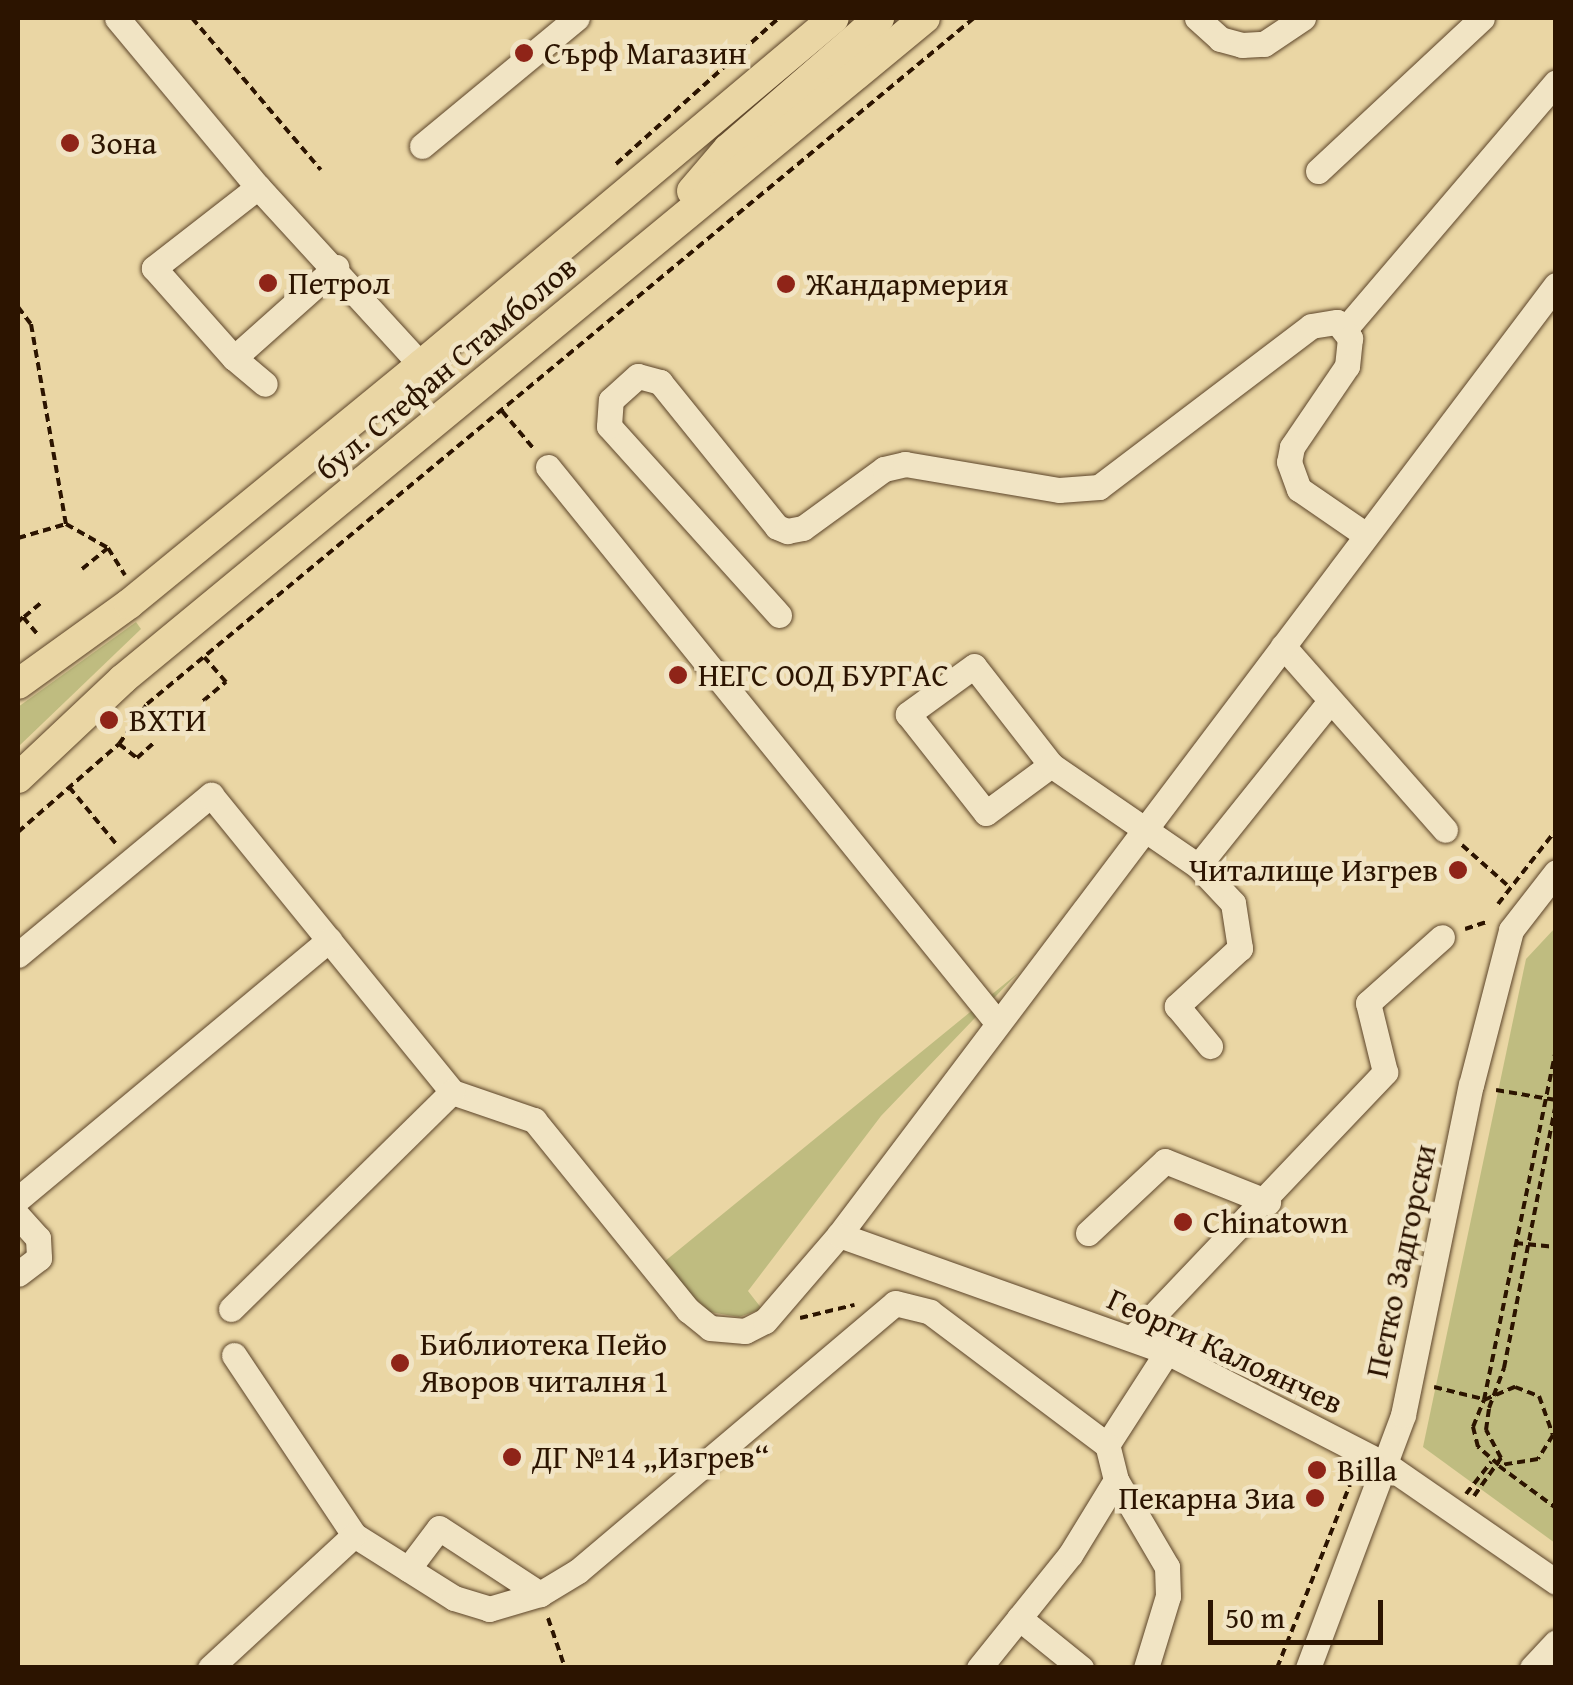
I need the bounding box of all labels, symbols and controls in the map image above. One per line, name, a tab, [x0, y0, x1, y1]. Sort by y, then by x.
place label: Сърф Магазин	[544, 34, 747, 72]
marker: Сърф Магазин	[513, 42, 535, 64]
place label: Зона	[90, 124, 157, 162]
marker: Зона	[59, 132, 81, 154]
street label: бул. Стефан Стамболов	[308, 248, 584, 488]
place label: Петрол	[288, 264, 390, 302]
place label: Жандармерия	[806, 265, 1008, 303]
marker: Петрол	[257, 272, 279, 294]
marker: Жандармерия	[775, 273, 797, 295]
place label: НЕГС ООД БУРГАС	[698, 656, 949, 694]
marker: НЕГС ООД БУРГАС	[667, 664, 689, 686]
place label: ВХТИ	[129, 701, 206, 739]
marker: ВХТИ	[98, 709, 120, 731]
place label: Читалище Изгрев	[1188, 851, 1438, 889]
marker: Читалище Изгрев	[1447, 859, 1469, 881]
street label: Петко Задгорски	[1358, 1141, 1444, 1381]
place label: Chinatown	[1203, 1203, 1348, 1241]
marker: Chinatown	[1172, 1211, 1194, 1233]
street label: Георги Калоянчев	[1101, 1280, 1349, 1422]
place label: Библиотека Пейо Яворов читалня 1	[420, 1326, 669, 1401]
marker: Библиотека Пейо Яворов читалня 1	[389, 1352, 411, 1374]
place label: ДГ №14 „Изгрев“	[532, 1438, 769, 1476]
marker: ДГ №14 „Изгрев“	[501, 1446, 523, 1468]
place label: Billa	[1337, 1451, 1397, 1489]
marker: Billa	[1306, 1459, 1328, 1481]
place label: Пекарна Зиа	[1118, 1479, 1295, 1517]
marker: Пекарна Зиа	[1304, 1487, 1326, 1509]
scale bar	[1213, 1580, 1388, 1642]
text: 50 m	[1225, 1595, 1285, 1639]

